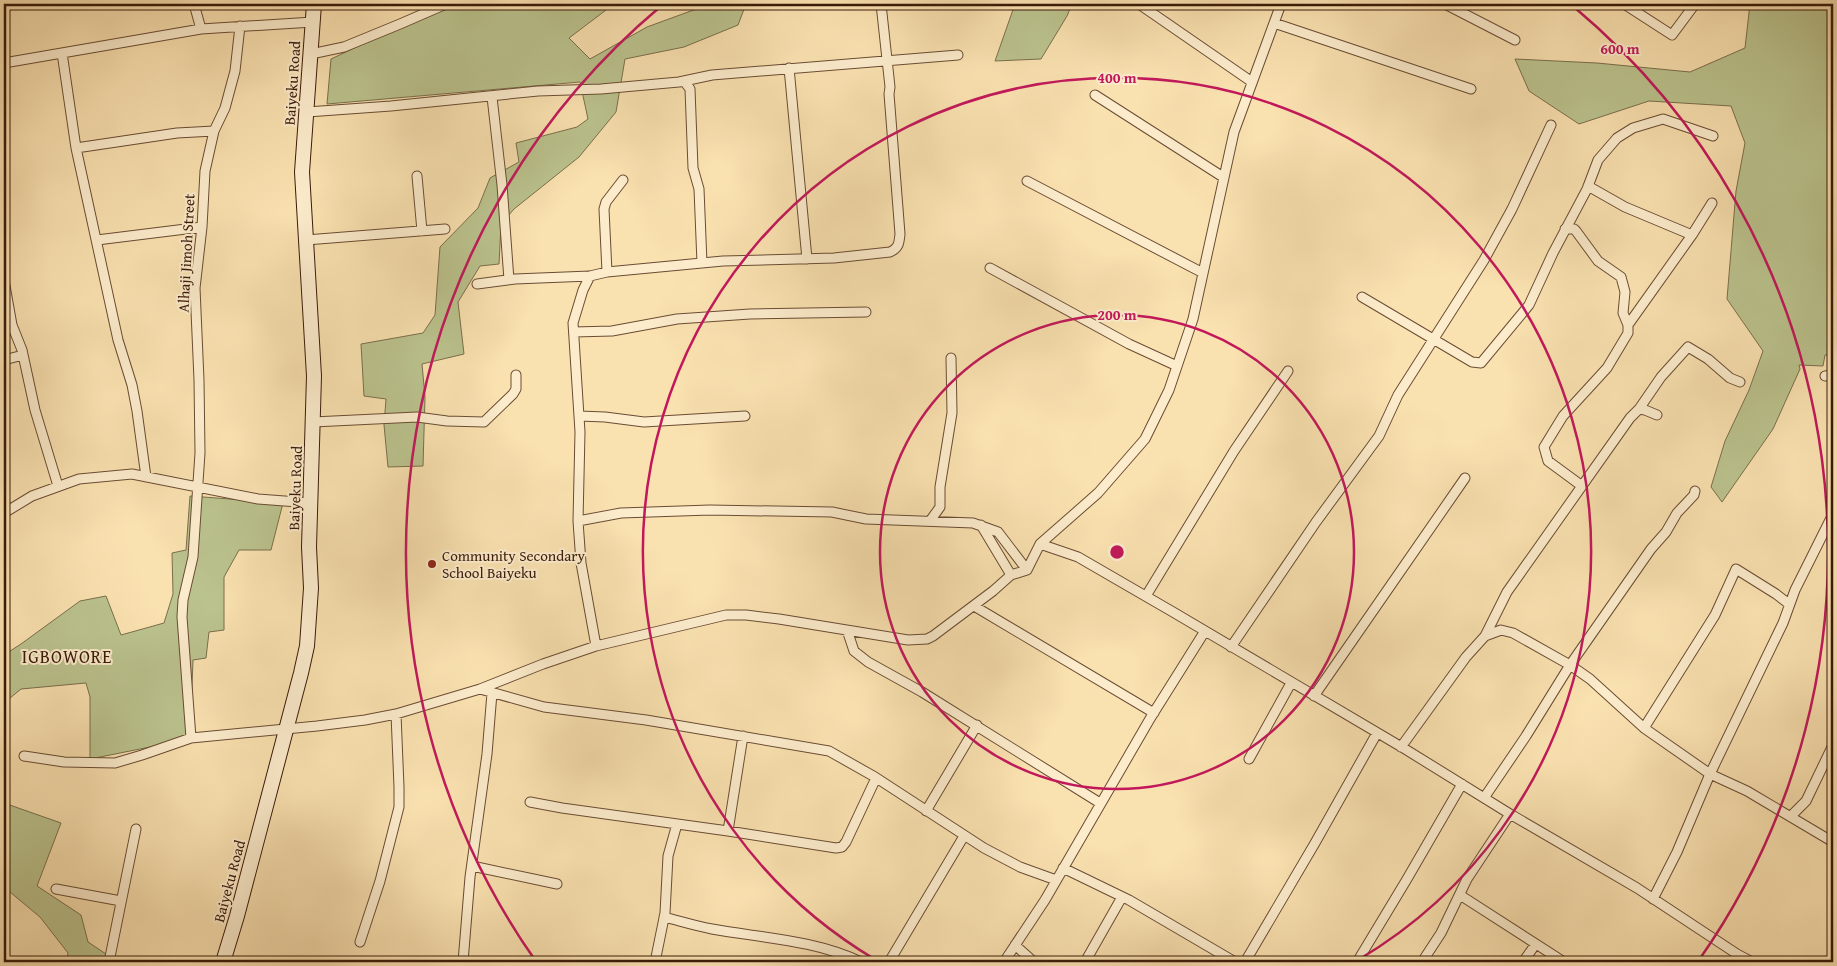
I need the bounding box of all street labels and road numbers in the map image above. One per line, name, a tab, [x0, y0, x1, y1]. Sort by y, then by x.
street label: Baiyeku Road	[279, 40, 305, 126]
street label: Alhaji Jimoh Street	[172, 192, 200, 313]
street label: Baiyeku Road	[283, 445, 307, 531]
street label: Baiyeku Road	[208, 838, 250, 924]

